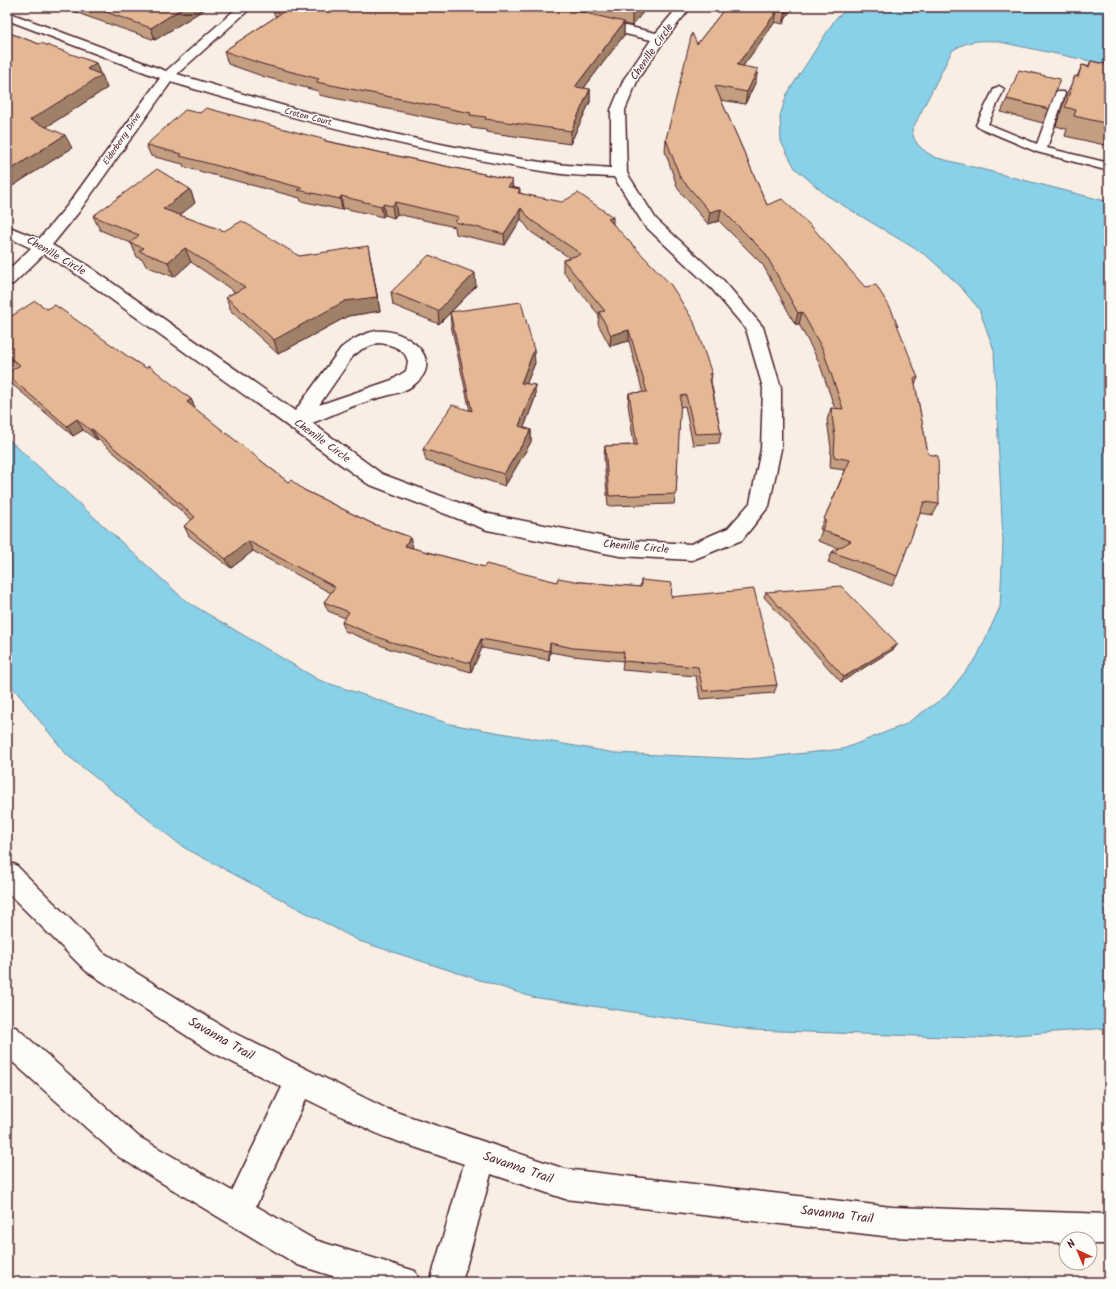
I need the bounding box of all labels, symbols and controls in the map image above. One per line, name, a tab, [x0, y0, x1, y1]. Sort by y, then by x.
street label: Chenille Circle	[626, 20, 678, 84]
street label: Croton Court	[283, 104, 334, 130]
street label: Elderberry Drive	[99, 110, 145, 168]
street label: Chenille Circle	[23, 232, 89, 280]
street label: Chenille Circle	[290, 414, 354, 468]
street label: Chenille Circle	[602, 535, 670, 559]
street label: Savanna Trail	[184, 1012, 258, 1066]
street label: Savanna Trail	[480, 1146, 556, 1190]
street label: Savanna Trail	[799, 1200, 875, 1230]
north arrow	[1058, 1231, 1098, 1271]
text: N	[1063, 1236, 1081, 1253]

